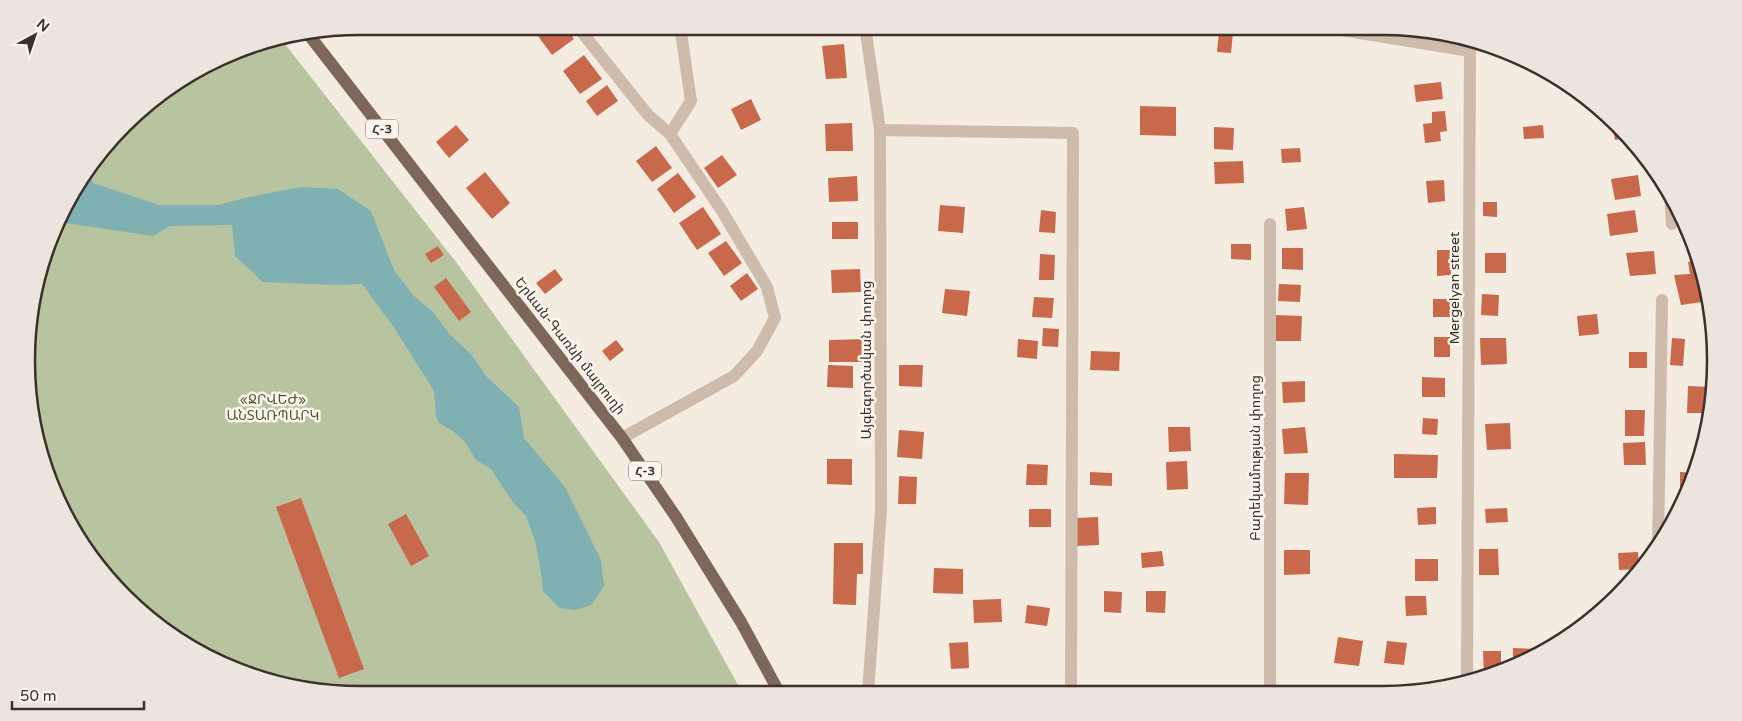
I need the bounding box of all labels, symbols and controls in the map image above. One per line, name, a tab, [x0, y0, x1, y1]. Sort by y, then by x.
north arrow	[10, 10, 60, 60]
text: N	[33, 15, 53, 36]
road number: Հ-3	[366, 120, 398, 138]
street label: Mergelyan street	[1446, 231, 1463, 344]
street label: Երևան-Գառնի մայրուղի	[511, 274, 629, 418]
street label: Այգեգործական փողոց	[858, 281, 875, 439]
street label: Բարեկամության փողոց	[1247, 375, 1264, 541]
park label: «ՋՐՎԵԺ» ԱՆՏԱՌՊԱՐԿ	[227, 391, 319, 424]
road number: Հ-3	[629, 462, 661, 481]
scale bar	[12, 678, 145, 710]
text: 50 m	[20, 687, 57, 705]

